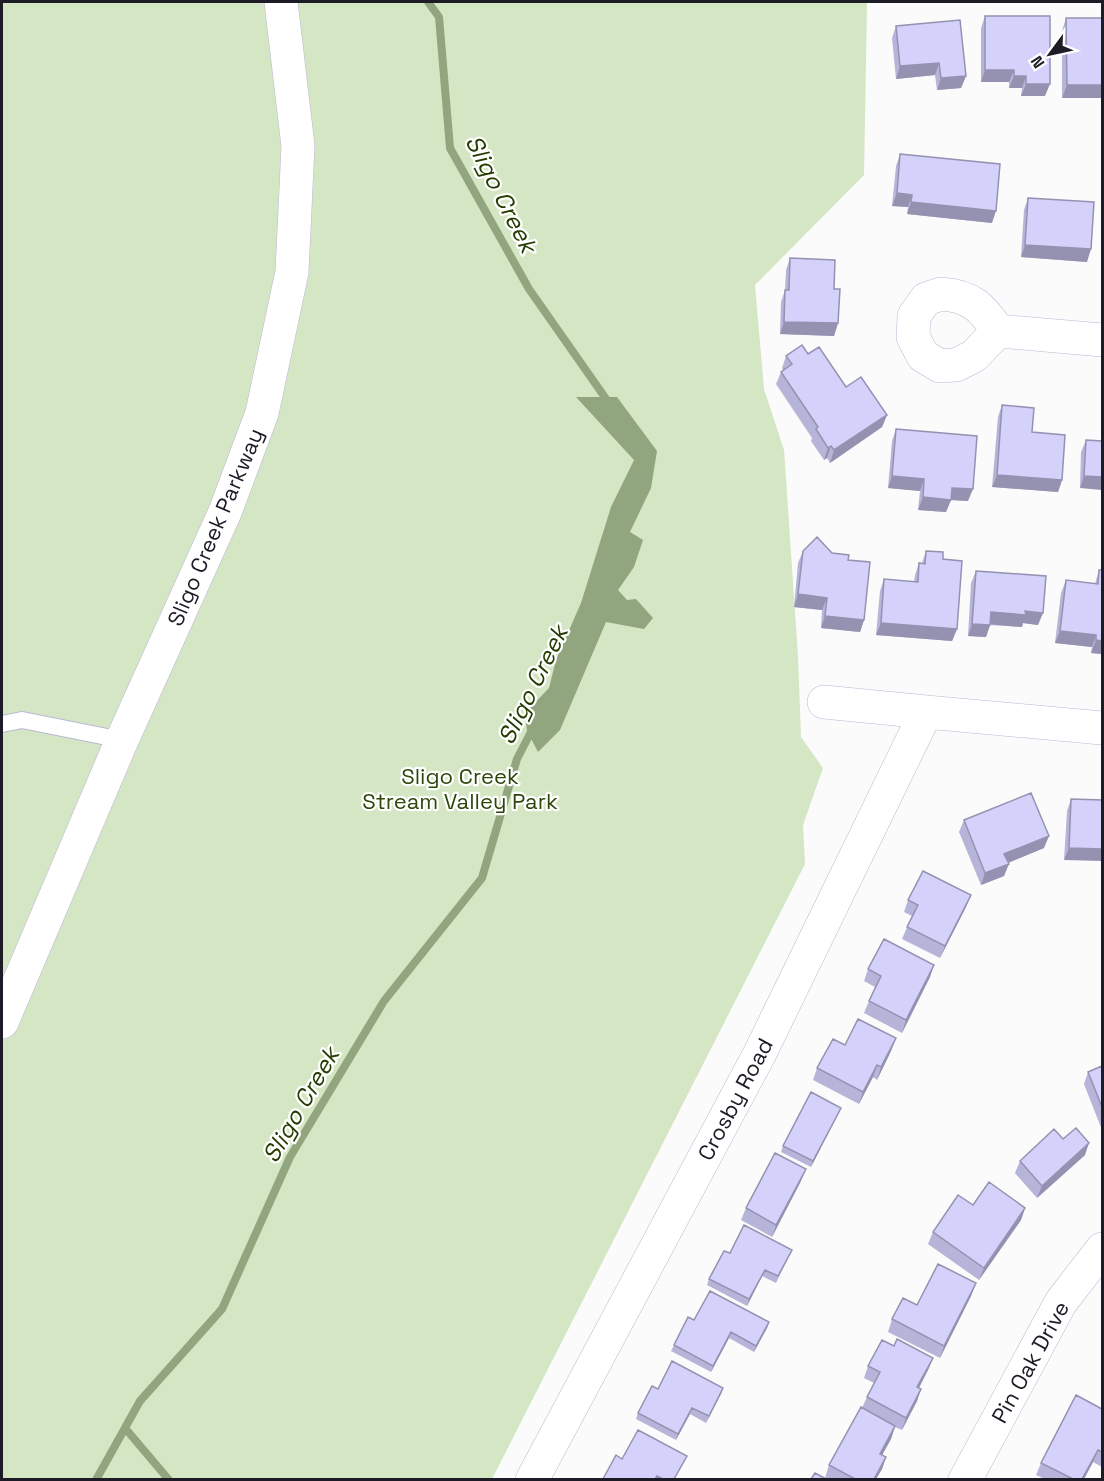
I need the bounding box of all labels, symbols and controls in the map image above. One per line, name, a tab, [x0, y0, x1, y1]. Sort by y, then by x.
north arrow	[1020, 24, 1080, 84]
text: N	[1026, 52, 1050, 72]
water label: Sligo Creek	[459, 130, 546, 261]
street label: Sligo Creek Parkway	[161, 424, 269, 630]
water label: Sligo Creek	[491, 618, 576, 749]
park label: Sligo Creek Stream Valley Park	[362, 762, 558, 815]
street label: Crosby Road	[691, 1033, 779, 1165]
water label: Sligo Creek	[255, 1039, 348, 1168]
street label: Pin Oak Drive	[985, 1296, 1075, 1428]

